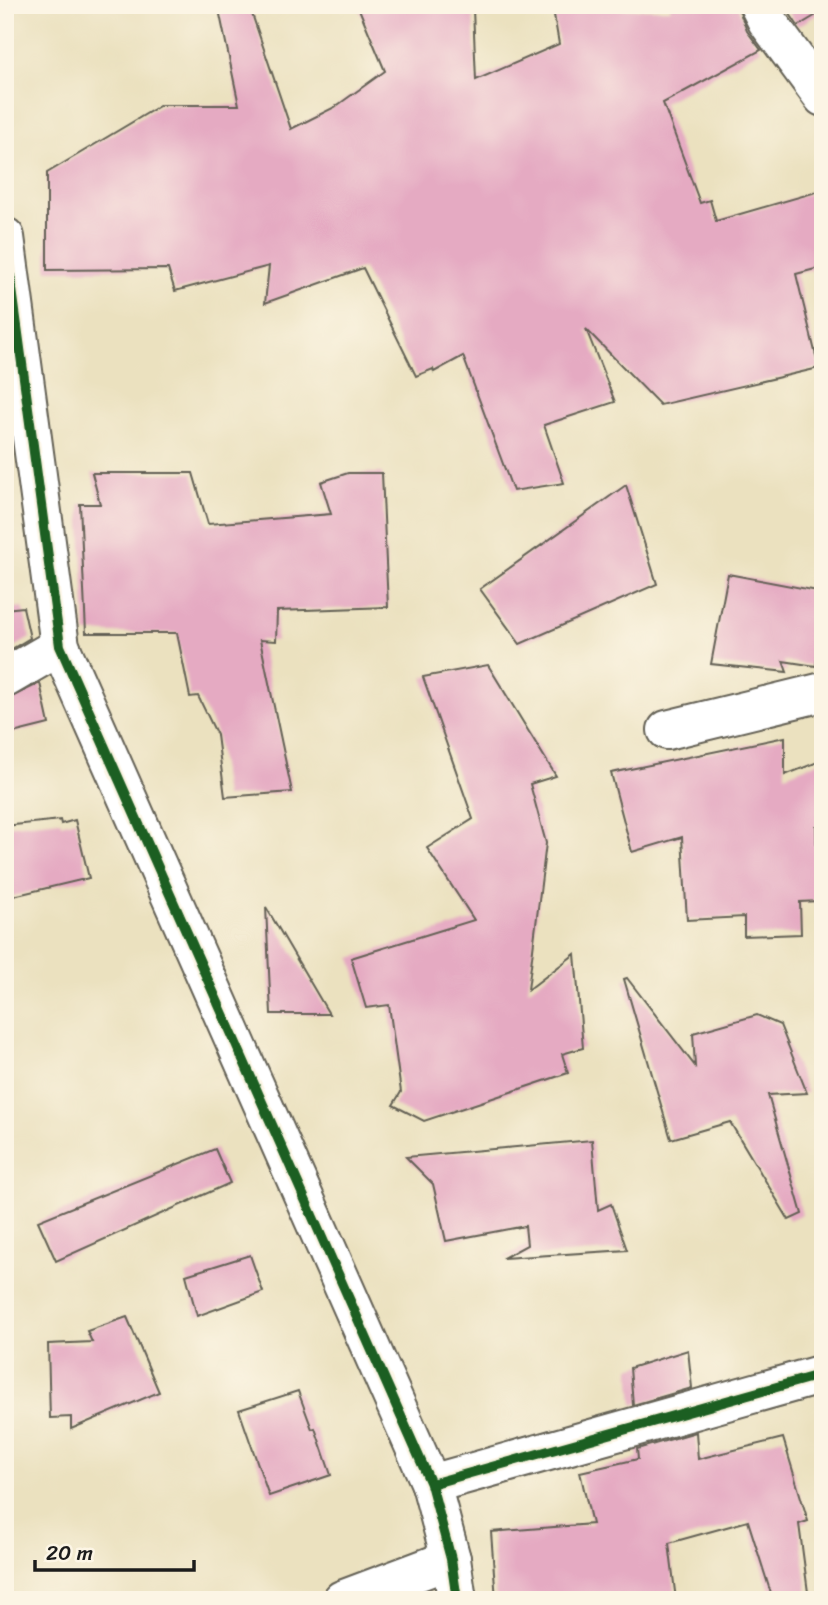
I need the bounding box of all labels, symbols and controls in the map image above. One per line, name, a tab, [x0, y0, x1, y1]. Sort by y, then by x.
scale bar	[35, 1528, 194, 1572]
text: 20 m	[46, 1534, 93, 1572]

